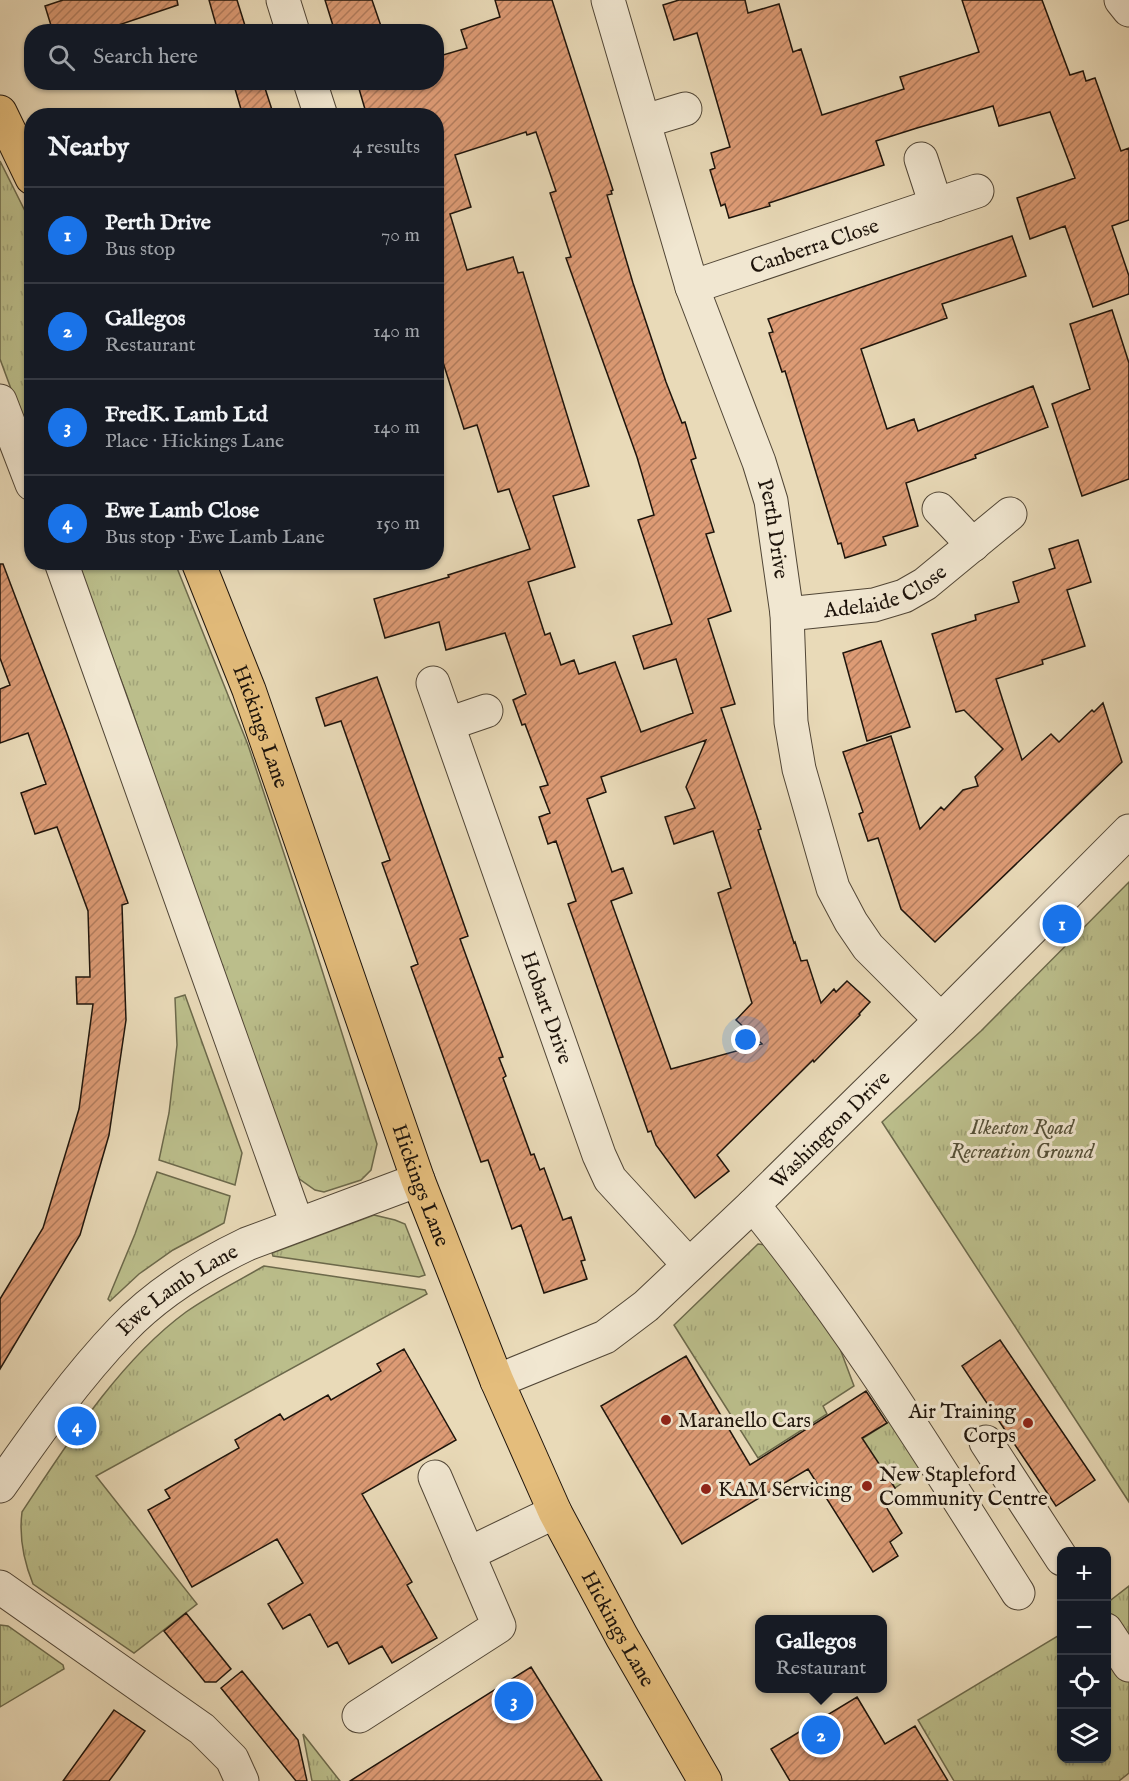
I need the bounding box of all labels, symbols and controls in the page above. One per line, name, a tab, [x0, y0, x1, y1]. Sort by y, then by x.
search box	[24, 24, 444, 90]
icon: search	[45, 41, 78, 74]
text: Search here	[93, 43, 198, 71]
text: Nearby	[48, 131, 129, 164]
text: 4 results	[353, 135, 420, 160]
text: Perth Drive	[105, 209, 211, 237]
street label: Canberra Close	[747, 213, 883, 281]
text: 1	[64, 223, 71, 248]
text: 70 m	[381, 223, 420, 248]
text: Bus stop	[105, 237, 175, 262]
text: Gallegos	[105, 305, 186, 333]
text: 2	[63, 319, 72, 344]
text: 140 m	[373, 319, 420, 344]
text: Restaurant	[105, 333, 196, 358]
text: FredK. Lamb Ltd	[105, 401, 268, 429]
text: 3	[64, 415, 71, 440]
text: 140 m	[373, 415, 420, 440]
text: Place · Hickings Lane	[105, 429, 284, 454]
street label: Perth Drive	[750, 476, 794, 581]
text: Ewe Lamb Close	[105, 497, 259, 525]
text: 4	[63, 511, 72, 536]
text: 150 m	[376, 511, 420, 536]
text: Bus stop · Ewe Lamb Lane	[105, 525, 325, 550]
street label: Adelaide Close	[822, 559, 953, 625]
street label: Hickings Lane	[225, 661, 294, 792]
pin: 1	[1042, 902, 1082, 946]
street label: Hobart Drive	[513, 948, 578, 1068]
your location	[731, 1025, 760, 1054]
street label: Washington Drive	[765, 1065, 897, 1195]
park label: Ilkeston Road Recreation Ground	[950, 1115, 1096, 1166]
street label: Hickings Lane	[385, 1121, 455, 1251]
street label: Ewe Lamb Lane	[111, 1238, 243, 1342]
place label: Air Training Corps	[907, 1399, 1017, 1450]
pin: 4	[58, 1404, 97, 1448]
place label: Maranello Cars	[678, 1408, 811, 1435]
marker: Maranello Cars	[659, 1413, 673, 1427]
marker: Air Training Corps	[1021, 1416, 1035, 1430]
place label: New Stapleford Community Centre	[879, 1462, 1048, 1513]
place label: KAM Servicing	[718, 1477, 853, 1504]
marker: New Stapleford Community Centre	[860, 1479, 874, 1493]
marker: KAM Servicing	[699, 1482, 713, 1496]
map controls	[1057, 1547, 1111, 1763]
button: +	[1057, 1547, 1111, 1601]
street label: Hickings Lane	[574, 1566, 660, 1693]
button: −	[1057, 1601, 1111, 1655]
popup	[755, 1615, 887, 1693]
text: Gallegos	[776, 1628, 856, 1656]
button: locate	[1057, 1655, 1111, 1709]
text: Restaurant	[776, 1656, 866, 1681]
pin: 3	[494, 1678, 534, 1724]
button: layers	[1057, 1709, 1111, 1763]
pin: 2	[802, 1712, 840, 1758]

